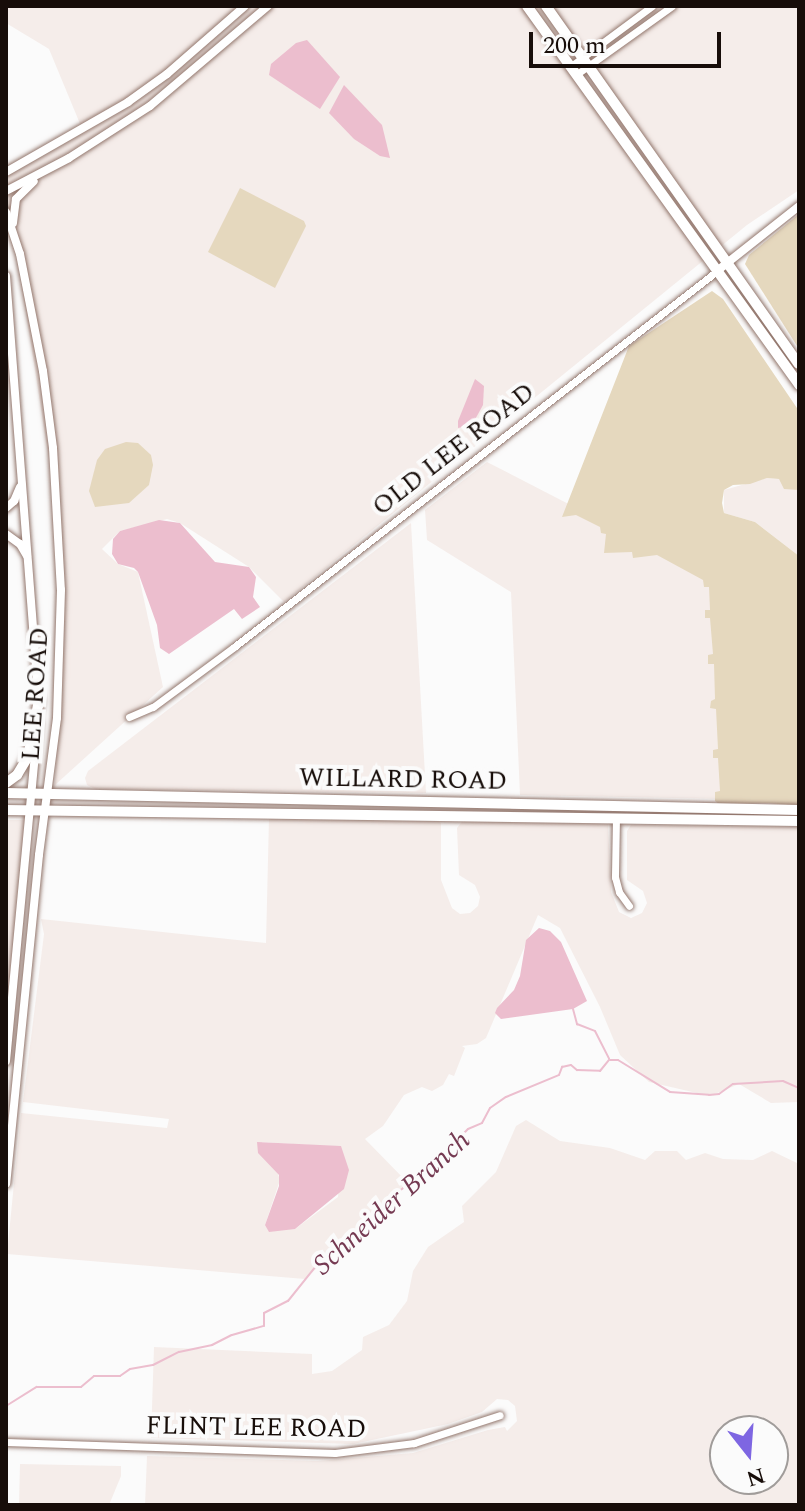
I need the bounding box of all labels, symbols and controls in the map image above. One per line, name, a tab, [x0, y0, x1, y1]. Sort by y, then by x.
scale bar	[533, 16, 725, 66]
text: 200 m	[543, 28, 606, 64]
street label: OLD LEE ROAD	[367, 377, 541, 523]
street label: LEE ROAD	[16, 626, 56, 762]
street label: WILLARD ROAD	[299, 763, 507, 797]
water label: Schneider Branch	[307, 1124, 477, 1282]
street label: FLINT LEE ROAD	[145, 1410, 367, 1446]
north arrow	[709, 1415, 789, 1495]
text: N	[742, 1458, 769, 1495]

